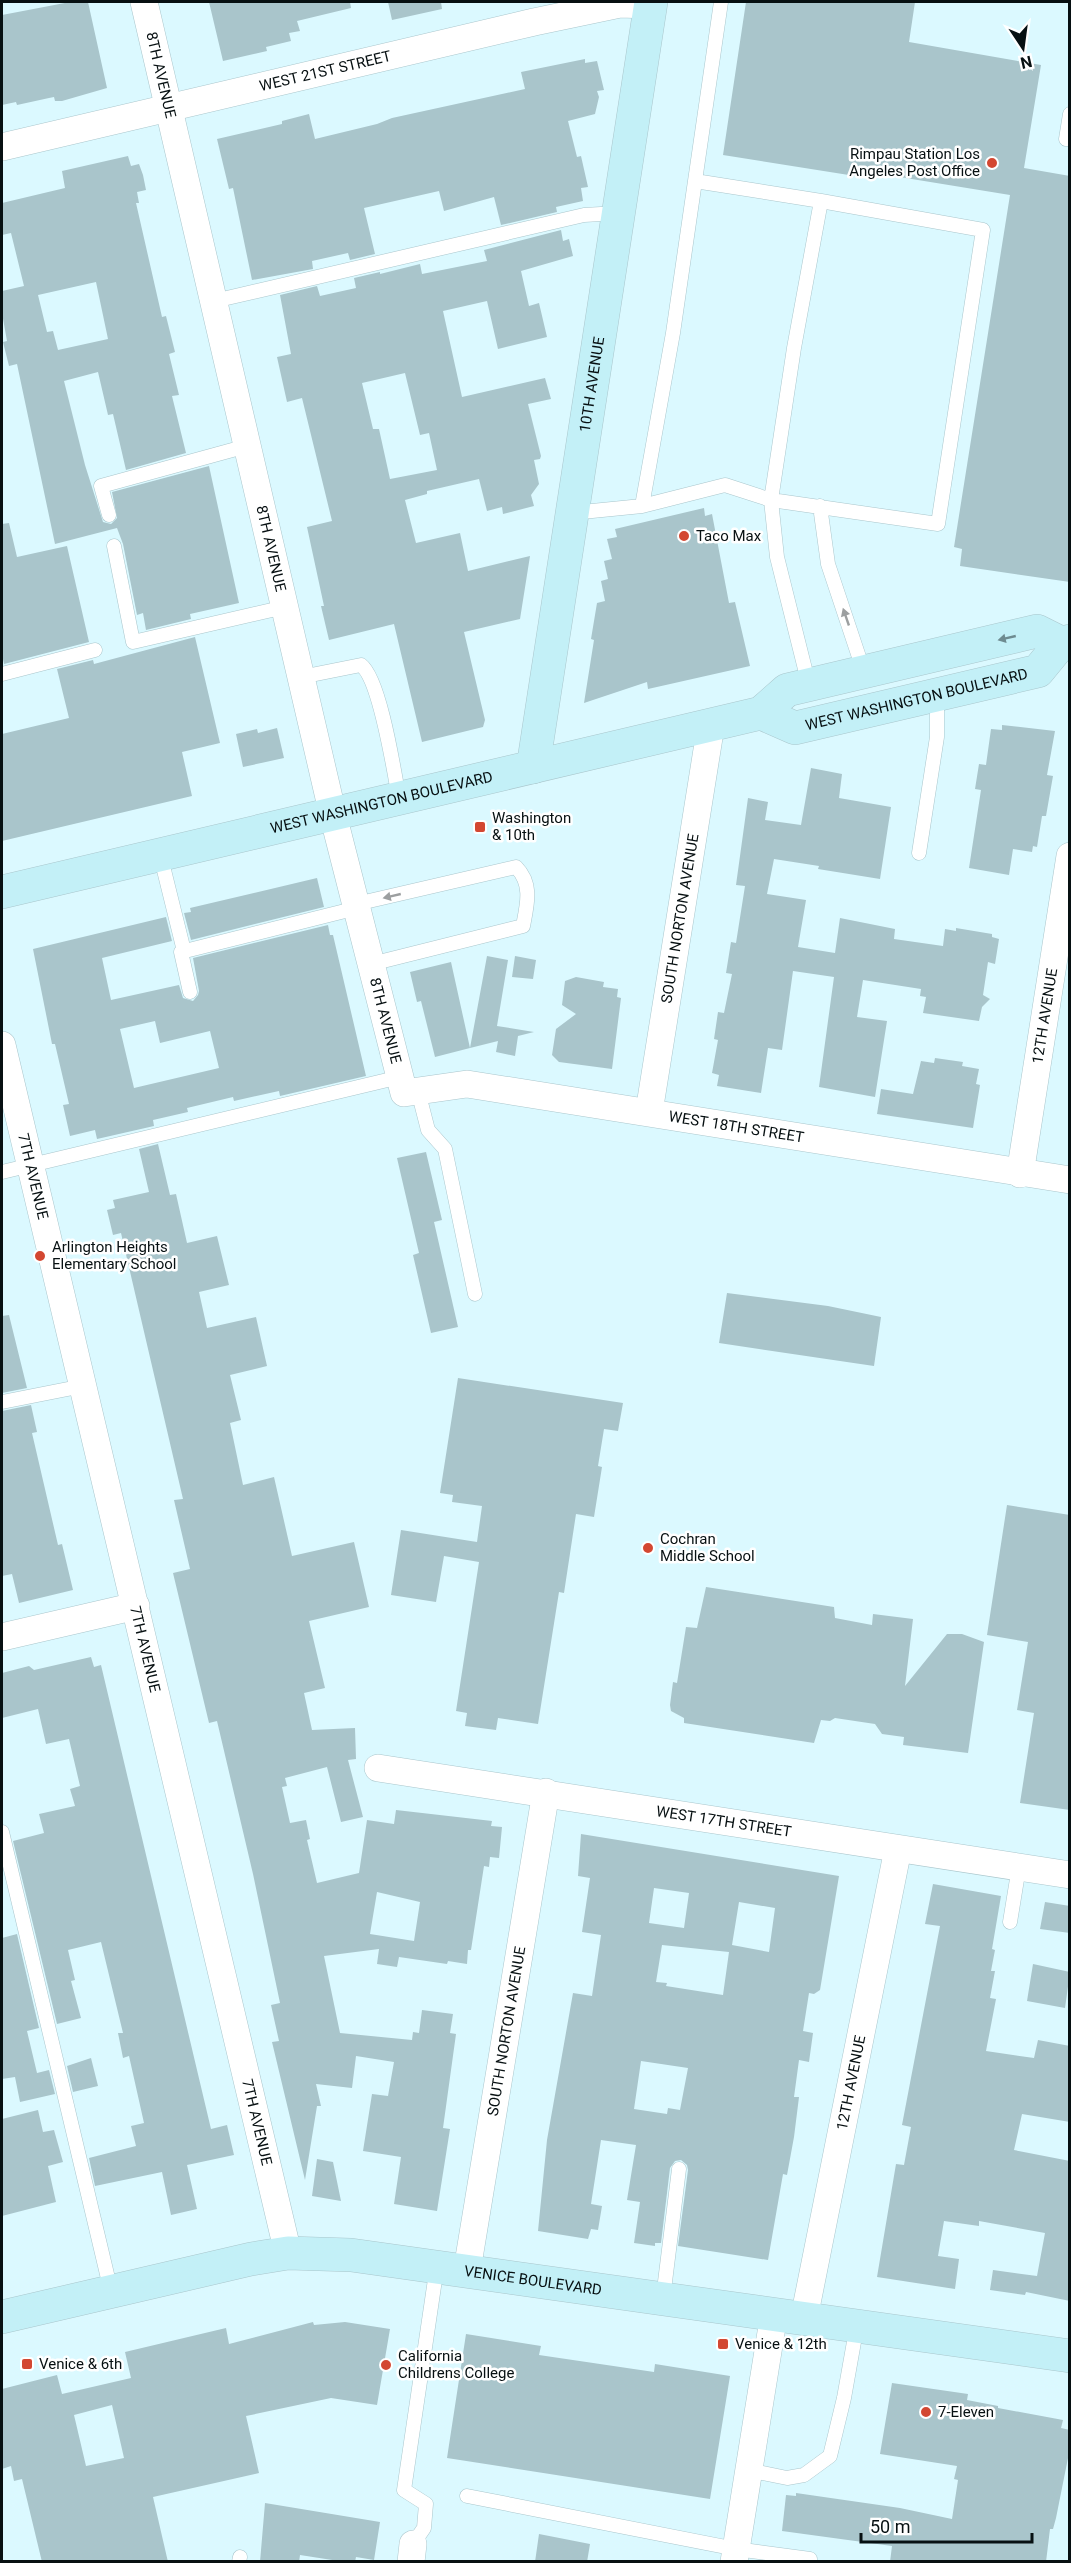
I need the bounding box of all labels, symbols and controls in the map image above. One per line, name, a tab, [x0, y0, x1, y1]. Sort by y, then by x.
north arrow	[993, 18, 1053, 78]
street label: 8TH AVENUE	[142, 30, 180, 120]
street label: WEST 21ST STREET	[258, 47, 393, 95]
text: N	[1019, 52, 1034, 73]
place label: Rimpau Station Los Angeles Post Office	[849, 145, 980, 180]
marker: Rimpau Station Los Angeles Post Office	[985, 156, 999, 170]
street label: 10TH AVENUE	[576, 335, 608, 434]
street label: 8TH AVENUE	[252, 504, 290, 594]
place label: Taco Max	[696, 527, 762, 545]
marker: Taco Max	[677, 529, 691, 543]
one-way arrow	[840, 608, 850, 626]
one-way arrow	[997, 634, 1016, 644]
street label: WEST WASHINGTON BOULEVARD	[803, 665, 1030, 734]
street label: WEST WASHINGTON BOULEVARD	[269, 768, 495, 837]
place label: Washington & 10th	[492, 809, 571, 844]
marker: Washington & 10th	[473, 820, 487, 834]
street label: SOUTH NORTON AVENUE	[658, 832, 703, 1005]
one-way arrow	[382, 892, 401, 901]
street label: 12TH AVENUE	[1028, 966, 1061, 1065]
street label: 8TH AVENUE	[366, 976, 405, 1066]
street label: WEST 18TH STREET	[667, 1107, 805, 1147]
street label: 7TH AVENUE	[14, 1131, 52, 1222]
place label: Arlington Heights Elementary School	[52, 1238, 176, 1273]
marker: Arlington Heights Elementary School	[33, 1249, 47, 1263]
place label: Cochran Middle School	[660, 1530, 755, 1565]
marker: Cochran Middle School	[641, 1541, 655, 1555]
street label: 7TH AVENUE	[126, 1604, 164, 1695]
street label: WEST 17TH STREET	[655, 1802, 793, 1841]
street label: SOUTH NORTON AVENUE	[484, 1945, 529, 2117]
street label: 12TH AVENUE	[833, 2033, 870, 2132]
street label: 7TH AVENUE	[238, 2077, 276, 2168]
street label: VENICE BOULEVARD	[463, 2262, 603, 2299]
place label: Venice & 12th	[735, 2335, 827, 2353]
marker: Venice & 12th	[716, 2337, 730, 2351]
place label: California Childrens College	[398, 2347, 514, 2382]
place label: Venice & 6th	[39, 2355, 122, 2373]
marker: Venice & 6th	[20, 2357, 34, 2371]
marker: California Childrens College	[379, 2358, 393, 2372]
place label: 7-Eleven	[938, 2403, 994, 2421]
marker: 7-Eleven	[919, 2405, 933, 2419]
scale bar	[861, 2506, 1032, 2544]
text: 50 m	[870, 2516, 910, 2537]

